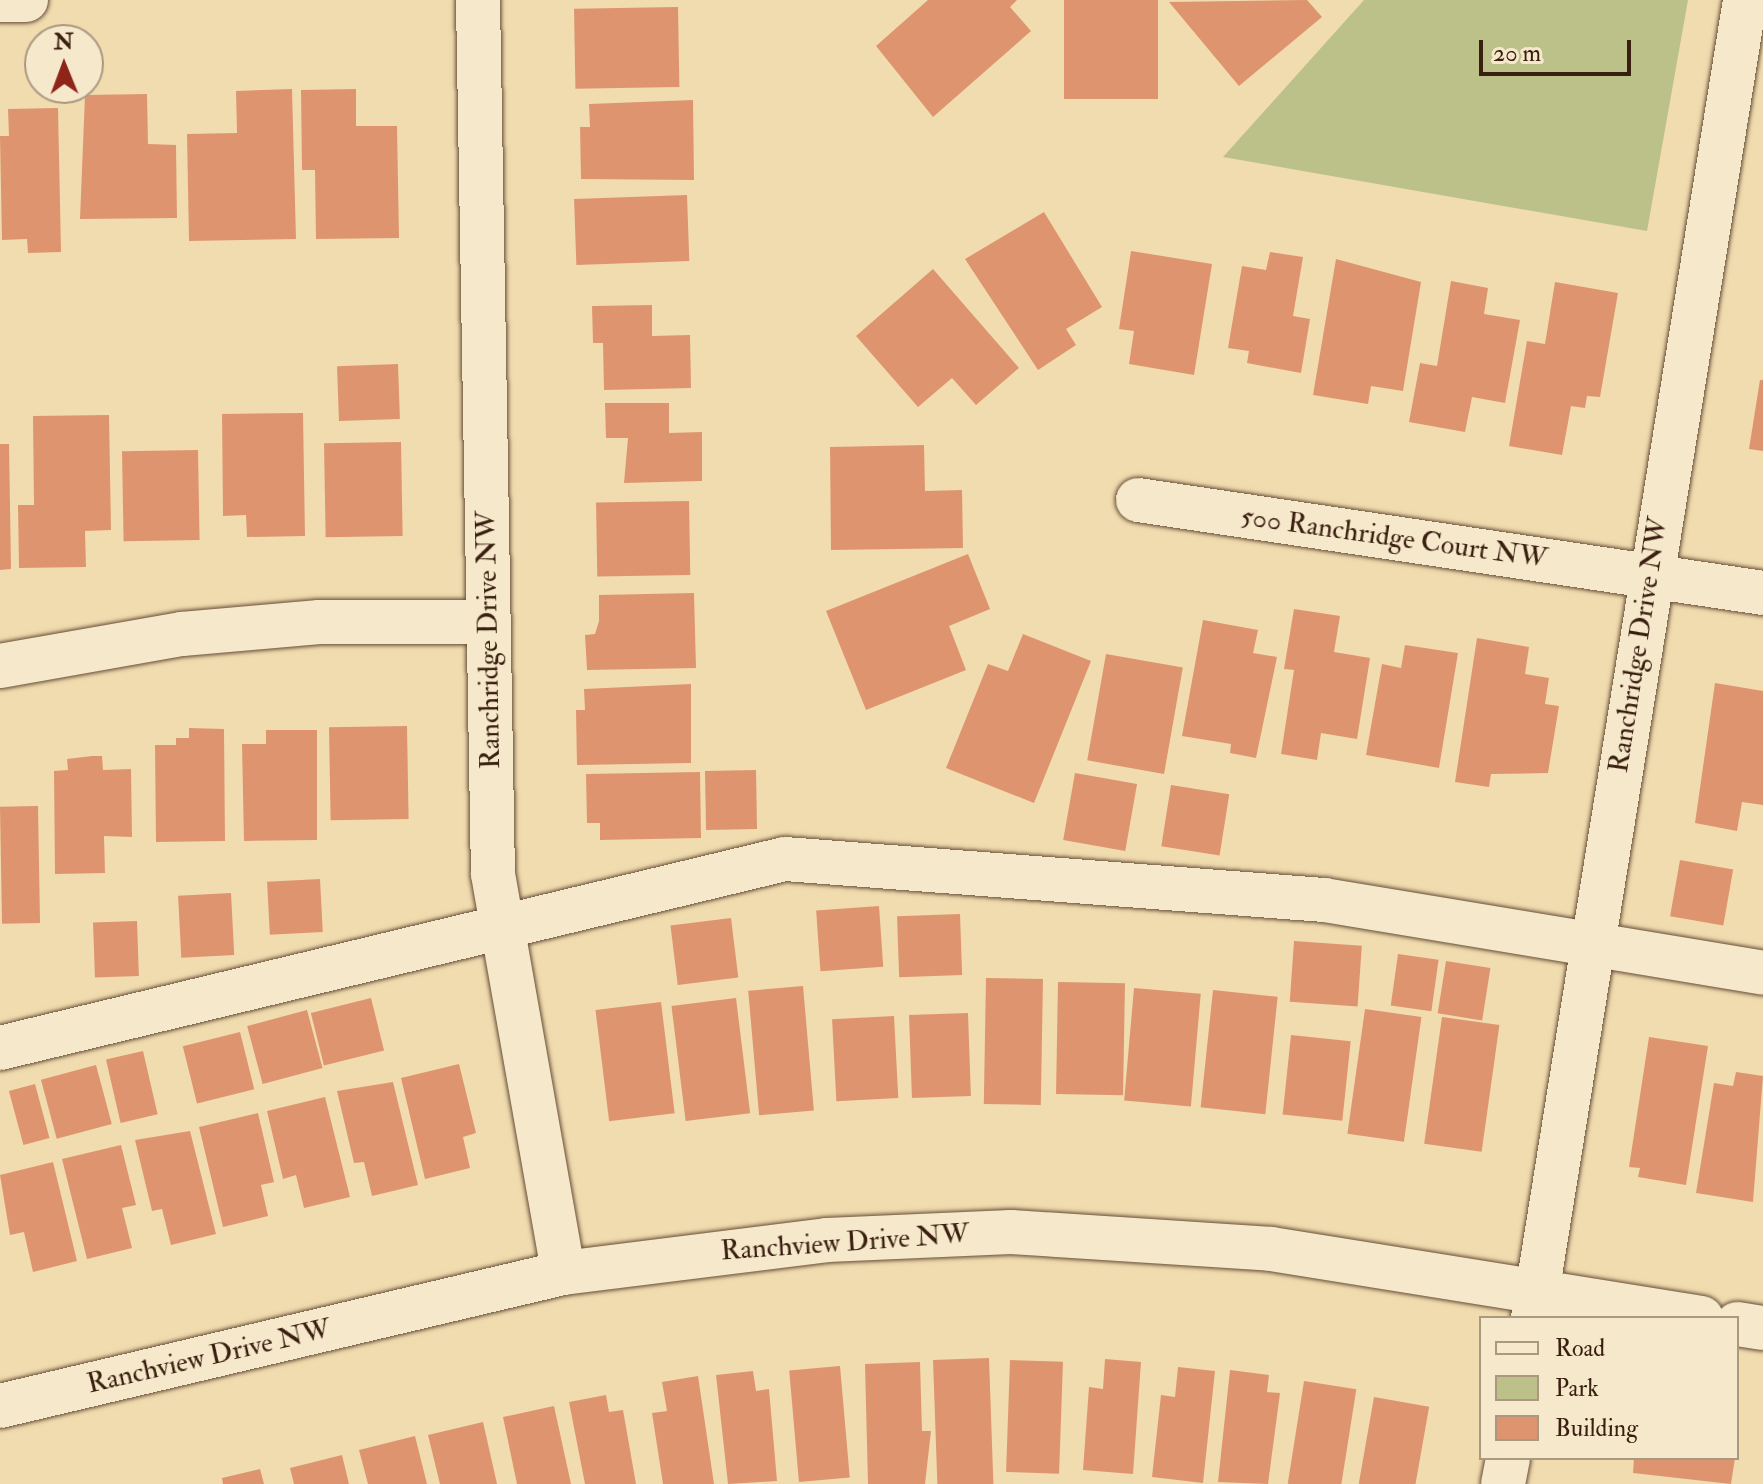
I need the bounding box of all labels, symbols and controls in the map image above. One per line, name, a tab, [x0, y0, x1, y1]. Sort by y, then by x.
north arrow	[24, 24, 104, 104]
scale bar	[1483, 24, 1635, 74]
text: N	[54, 28, 74, 56]
text: 20 m	[1493, 38, 1541, 69]
street label: 500 Ranchridge Court NW	[1239, 500, 1549, 576]
street label: Ranchridge Drive NW	[470, 511, 508, 769]
street label: Ranchridge Drive NW	[1602, 515, 1676, 775]
street label: Ranchview Drive NW	[719, 1218, 971, 1268]
street label: Ranchview Drive NW	[84, 1313, 334, 1401]
legend	[1479, 1316, 1739, 1460]
text: Road	[1555, 1333, 1605, 1364]
text: Park	[1555, 1373, 1599, 1404]
text: Building	[1555, 1413, 1638, 1444]

